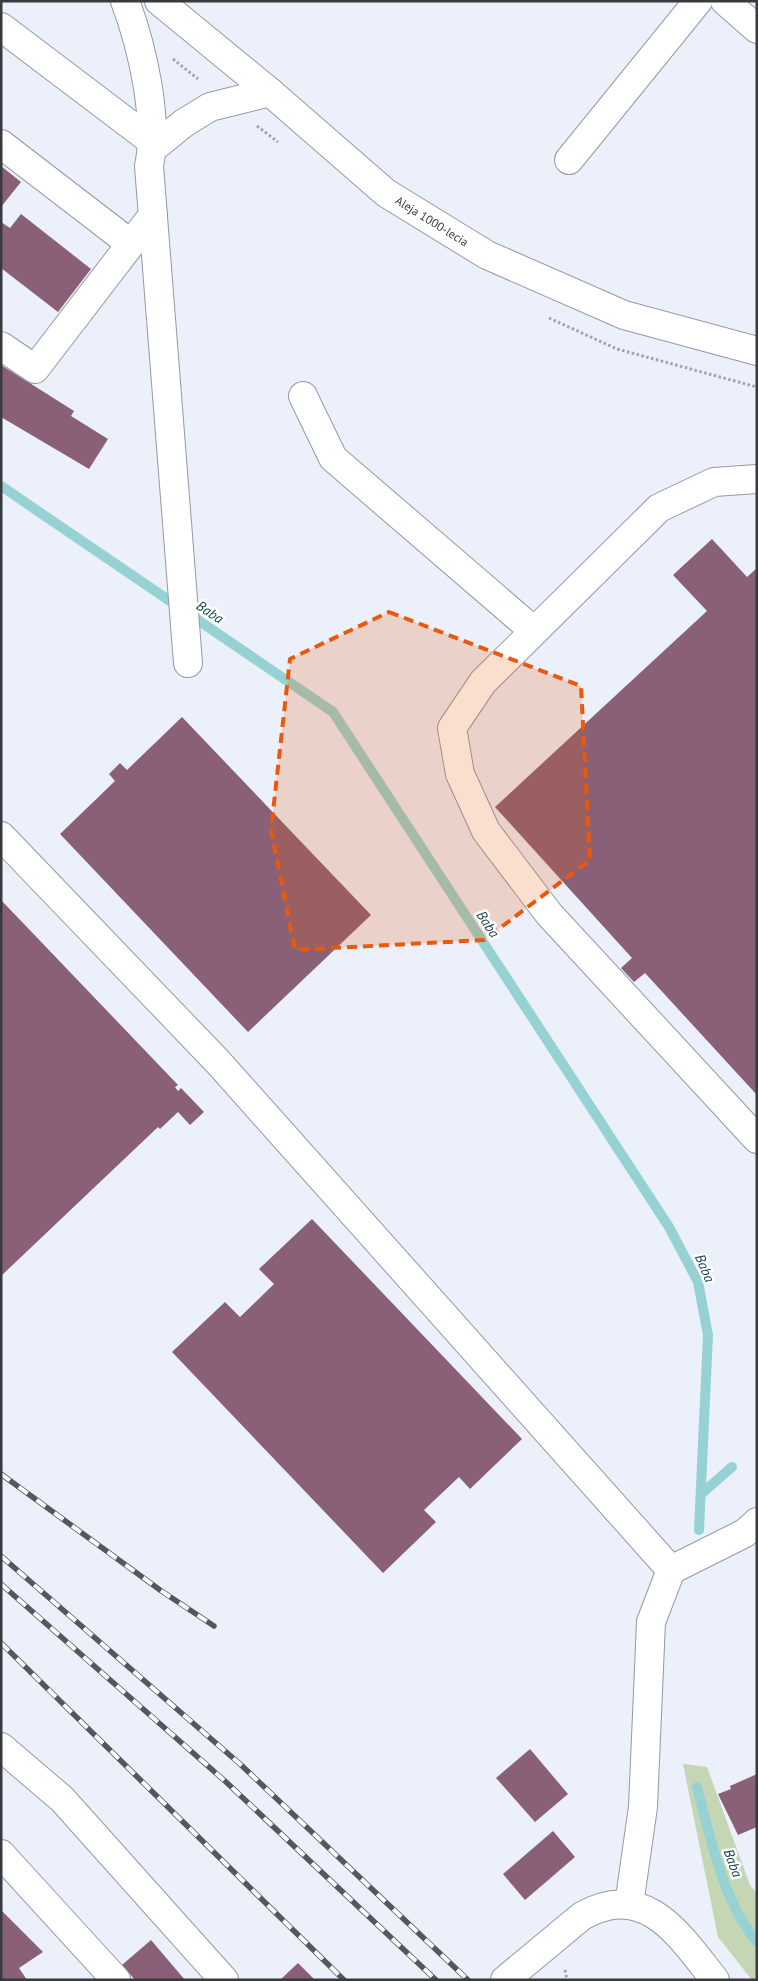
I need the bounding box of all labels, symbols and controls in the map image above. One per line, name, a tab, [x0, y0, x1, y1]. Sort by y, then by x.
street label: Aleja 1000-lecia	[393, 193, 471, 250]
water label: Baba	[193, 597, 227, 628]
water label: Baba	[473, 907, 503, 941]
water label: Baba	[691, 1251, 719, 1285]
water label: Baba	[720, 1846, 746, 1880]

